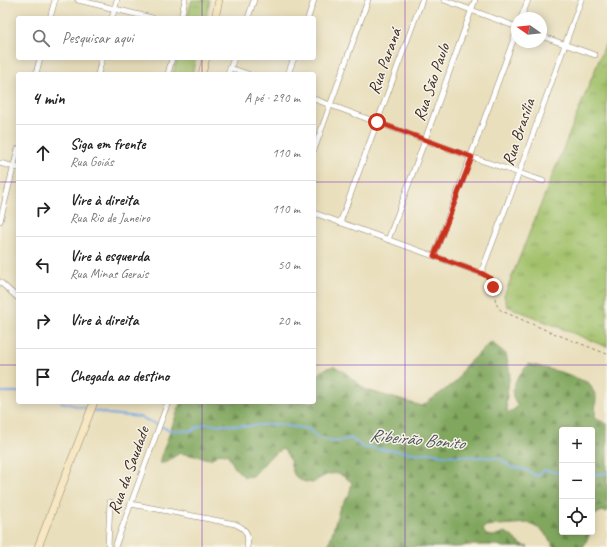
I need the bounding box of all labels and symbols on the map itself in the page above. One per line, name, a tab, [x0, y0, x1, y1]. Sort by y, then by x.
north arrow	[511, 12, 547, 48]
street label: Rua Paraná	[363, 24, 407, 97]
street label: Rua São Paulo	[408, 40, 455, 124]
street label: Rua Brasília	[497, 95, 540, 168]
route start	[368, 113, 386, 131]
route end	[484, 278, 502, 296]
street label: Rua da Saudade	[103, 422, 154, 517]
water label: Ribeirão Bonito	[369, 424, 468, 454]

